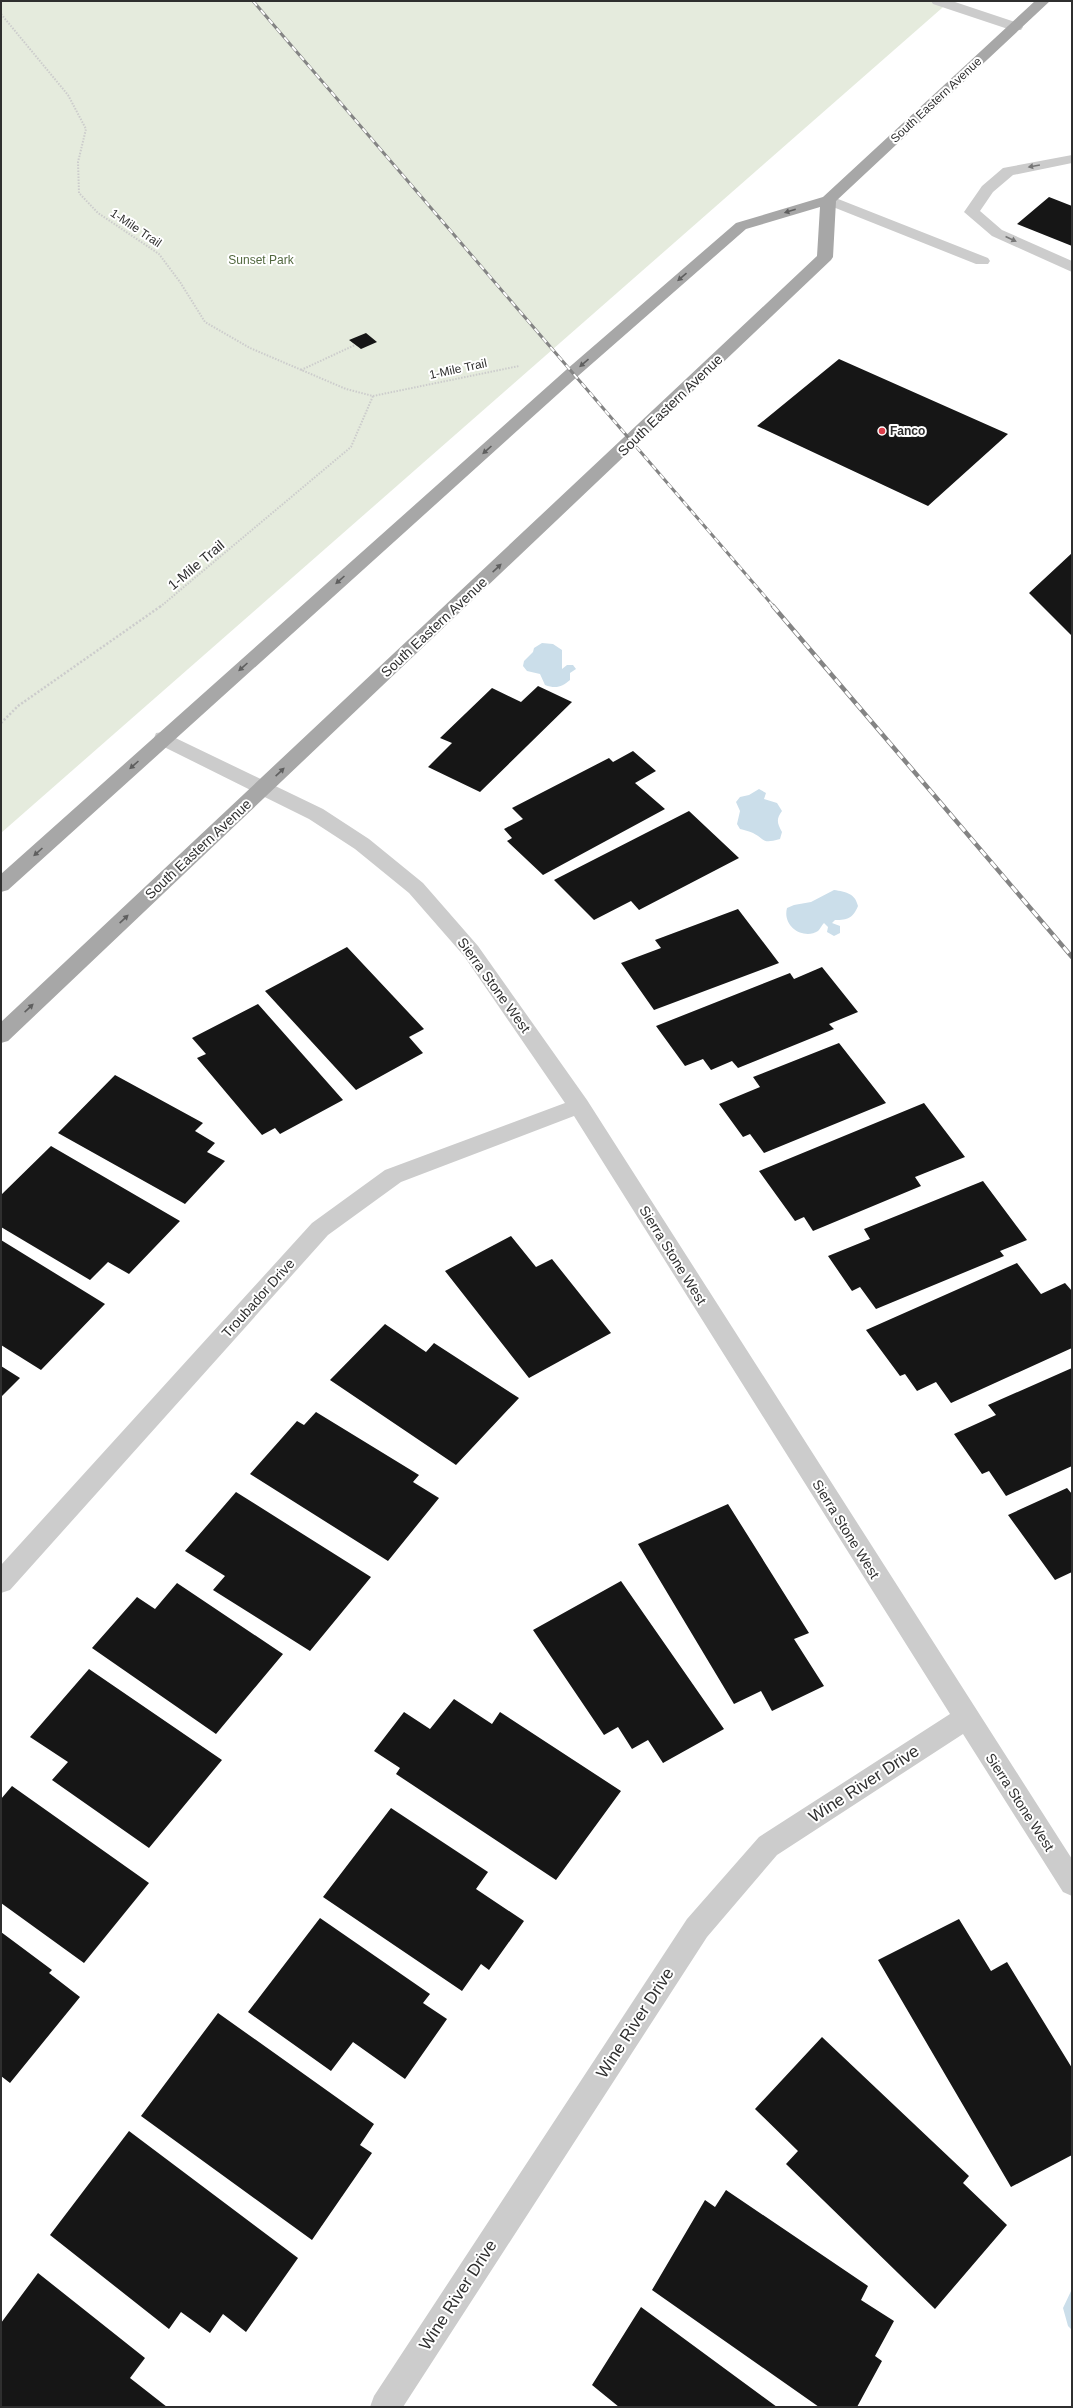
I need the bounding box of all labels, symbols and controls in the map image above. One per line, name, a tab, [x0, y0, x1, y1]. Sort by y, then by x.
street label: South Eastern Avenue	[888, 54, 985, 146]
one-way arrow	[1028, 163, 1040, 169]
street label: 1-Mile Trail	[108, 206, 164, 250]
one-way arrow	[784, 208, 796, 214]
one-way arrow	[1005, 236, 1017, 242]
park label: Sunset Park	[228, 253, 295, 267]
one-way arrow	[677, 273, 687, 282]
street label: South Eastern Avenue	[614, 351, 726, 459]
street label: 1-Mile Trail	[428, 356, 488, 382]
one-way arrow	[579, 358, 589, 368]
place label: Fanco	[890, 424, 925, 438]
marker: Fanco	[877, 426, 887, 436]
one-way arrow	[482, 445, 492, 454]
street label: 1-Mile Trail	[165, 537, 227, 593]
one-way arrow	[492, 563, 502, 573]
street label: South Eastern Avenue	[378, 574, 490, 680]
one-way arrow	[335, 576, 346, 585]
one-way arrow	[239, 662, 248, 671]
one-way arrow	[129, 760, 139, 769]
one-way arrow	[275, 767, 285, 777]
street label: South Eastern Avenue	[142, 796, 254, 902]
one-way arrow	[32, 847, 43, 856]
one-way arrow	[119, 914, 129, 924]
street label: Sierra Stone West	[454, 934, 534, 1036]
one-way arrow	[24, 1003, 34, 1013]
street label: Sierra Stone West	[636, 1203, 710, 1307]
street label: Troubador Drive	[218, 1255, 298, 1341]
street label: Sierra Stone West	[809, 1477, 883, 1581]
street label: Wine River Drive	[805, 1741, 923, 1827]
street label: Sierra Stone West	[982, 1750, 1058, 1854]
street label: Wine River Drive	[592, 1964, 678, 2082]
street label: Wine River Drive	[415, 2236, 501, 2354]

